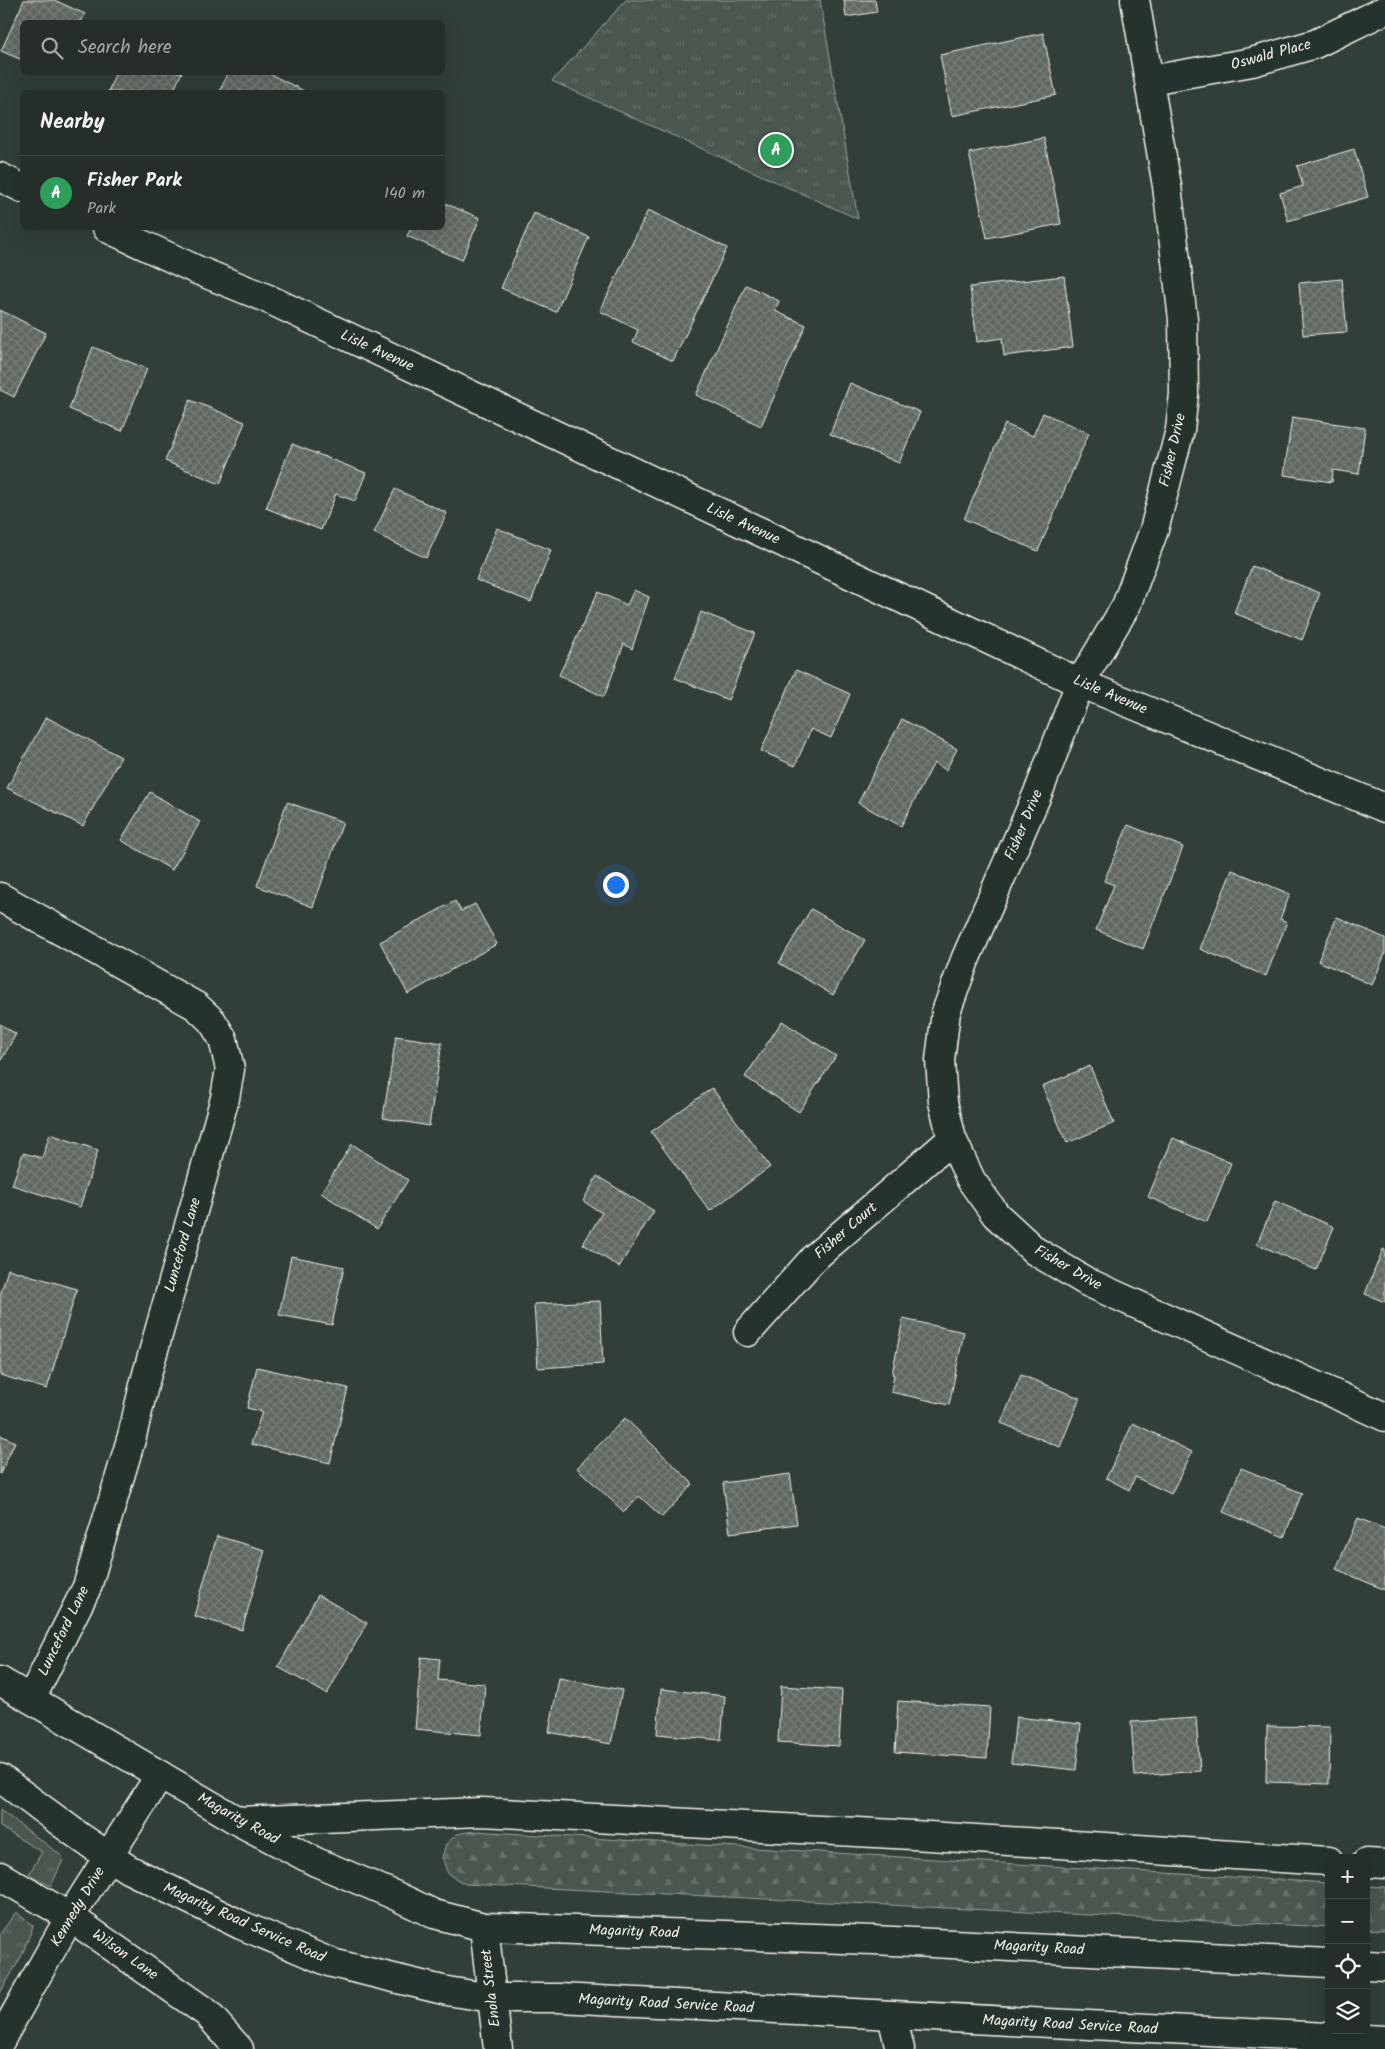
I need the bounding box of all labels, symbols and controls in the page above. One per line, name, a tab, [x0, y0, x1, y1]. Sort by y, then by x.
search box	[20, 20, 445, 75]
text: Search here	[78, 33, 172, 63]
street label: Oswald Place	[1228, 33, 1314, 77]
icon: search	[38, 34, 66, 62]
text: Nearby	[40, 106, 105, 139]
pin: A	[760, 131, 792, 169]
text: Fisher Park	[87, 166, 182, 196]
text: A	[51, 181, 61, 206]
text: 140 m	[384, 181, 425, 206]
text: Park	[87, 196, 116, 221]
street label: Lisle Avenue	[336, 323, 418, 379]
street label: Fisher Drive	[1153, 411, 1193, 489]
street label: Lisle Avenue	[702, 496, 784, 552]
street label: Lisle Avenue	[1069, 669, 1151, 722]
street label: Fisher Drive	[998, 786, 1050, 864]
your location	[603, 872, 629, 898]
street label: Lunceford Lane	[158, 1195, 208, 1295]
street label: Fisher Court	[809, 1196, 883, 1265]
street label: Fisher Drive	[1030, 1239, 1107, 1297]
street label: Lunceford Lane	[32, 1582, 96, 1680]
street label: Magarity Road	[193, 1787, 284, 1852]
map controls	[1325, 1854, 1370, 2034]
button: +	[1325, 1854, 1370, 1899]
street label: Kennedy Drive	[44, 1862, 112, 1952]
street label: Magarity Road Service Road	[159, 1876, 330, 1970]
button: −	[1325, 1899, 1370, 1944]
street label: Magarity Road	[588, 1918, 680, 1946]
street label: Wilson Lane	[87, 1923, 163, 1987]
street label: Magarity Road	[993, 1934, 1085, 1962]
button: locate	[1325, 1944, 1370, 1989]
street label: Enola Street	[474, 1947, 508, 2028]
street label: Magarity Road Service Road	[578, 1987, 755, 2021]
button: layers	[1325, 1989, 1370, 2034]
street label: Magarity Road Service Road	[982, 2008, 1159, 2042]

